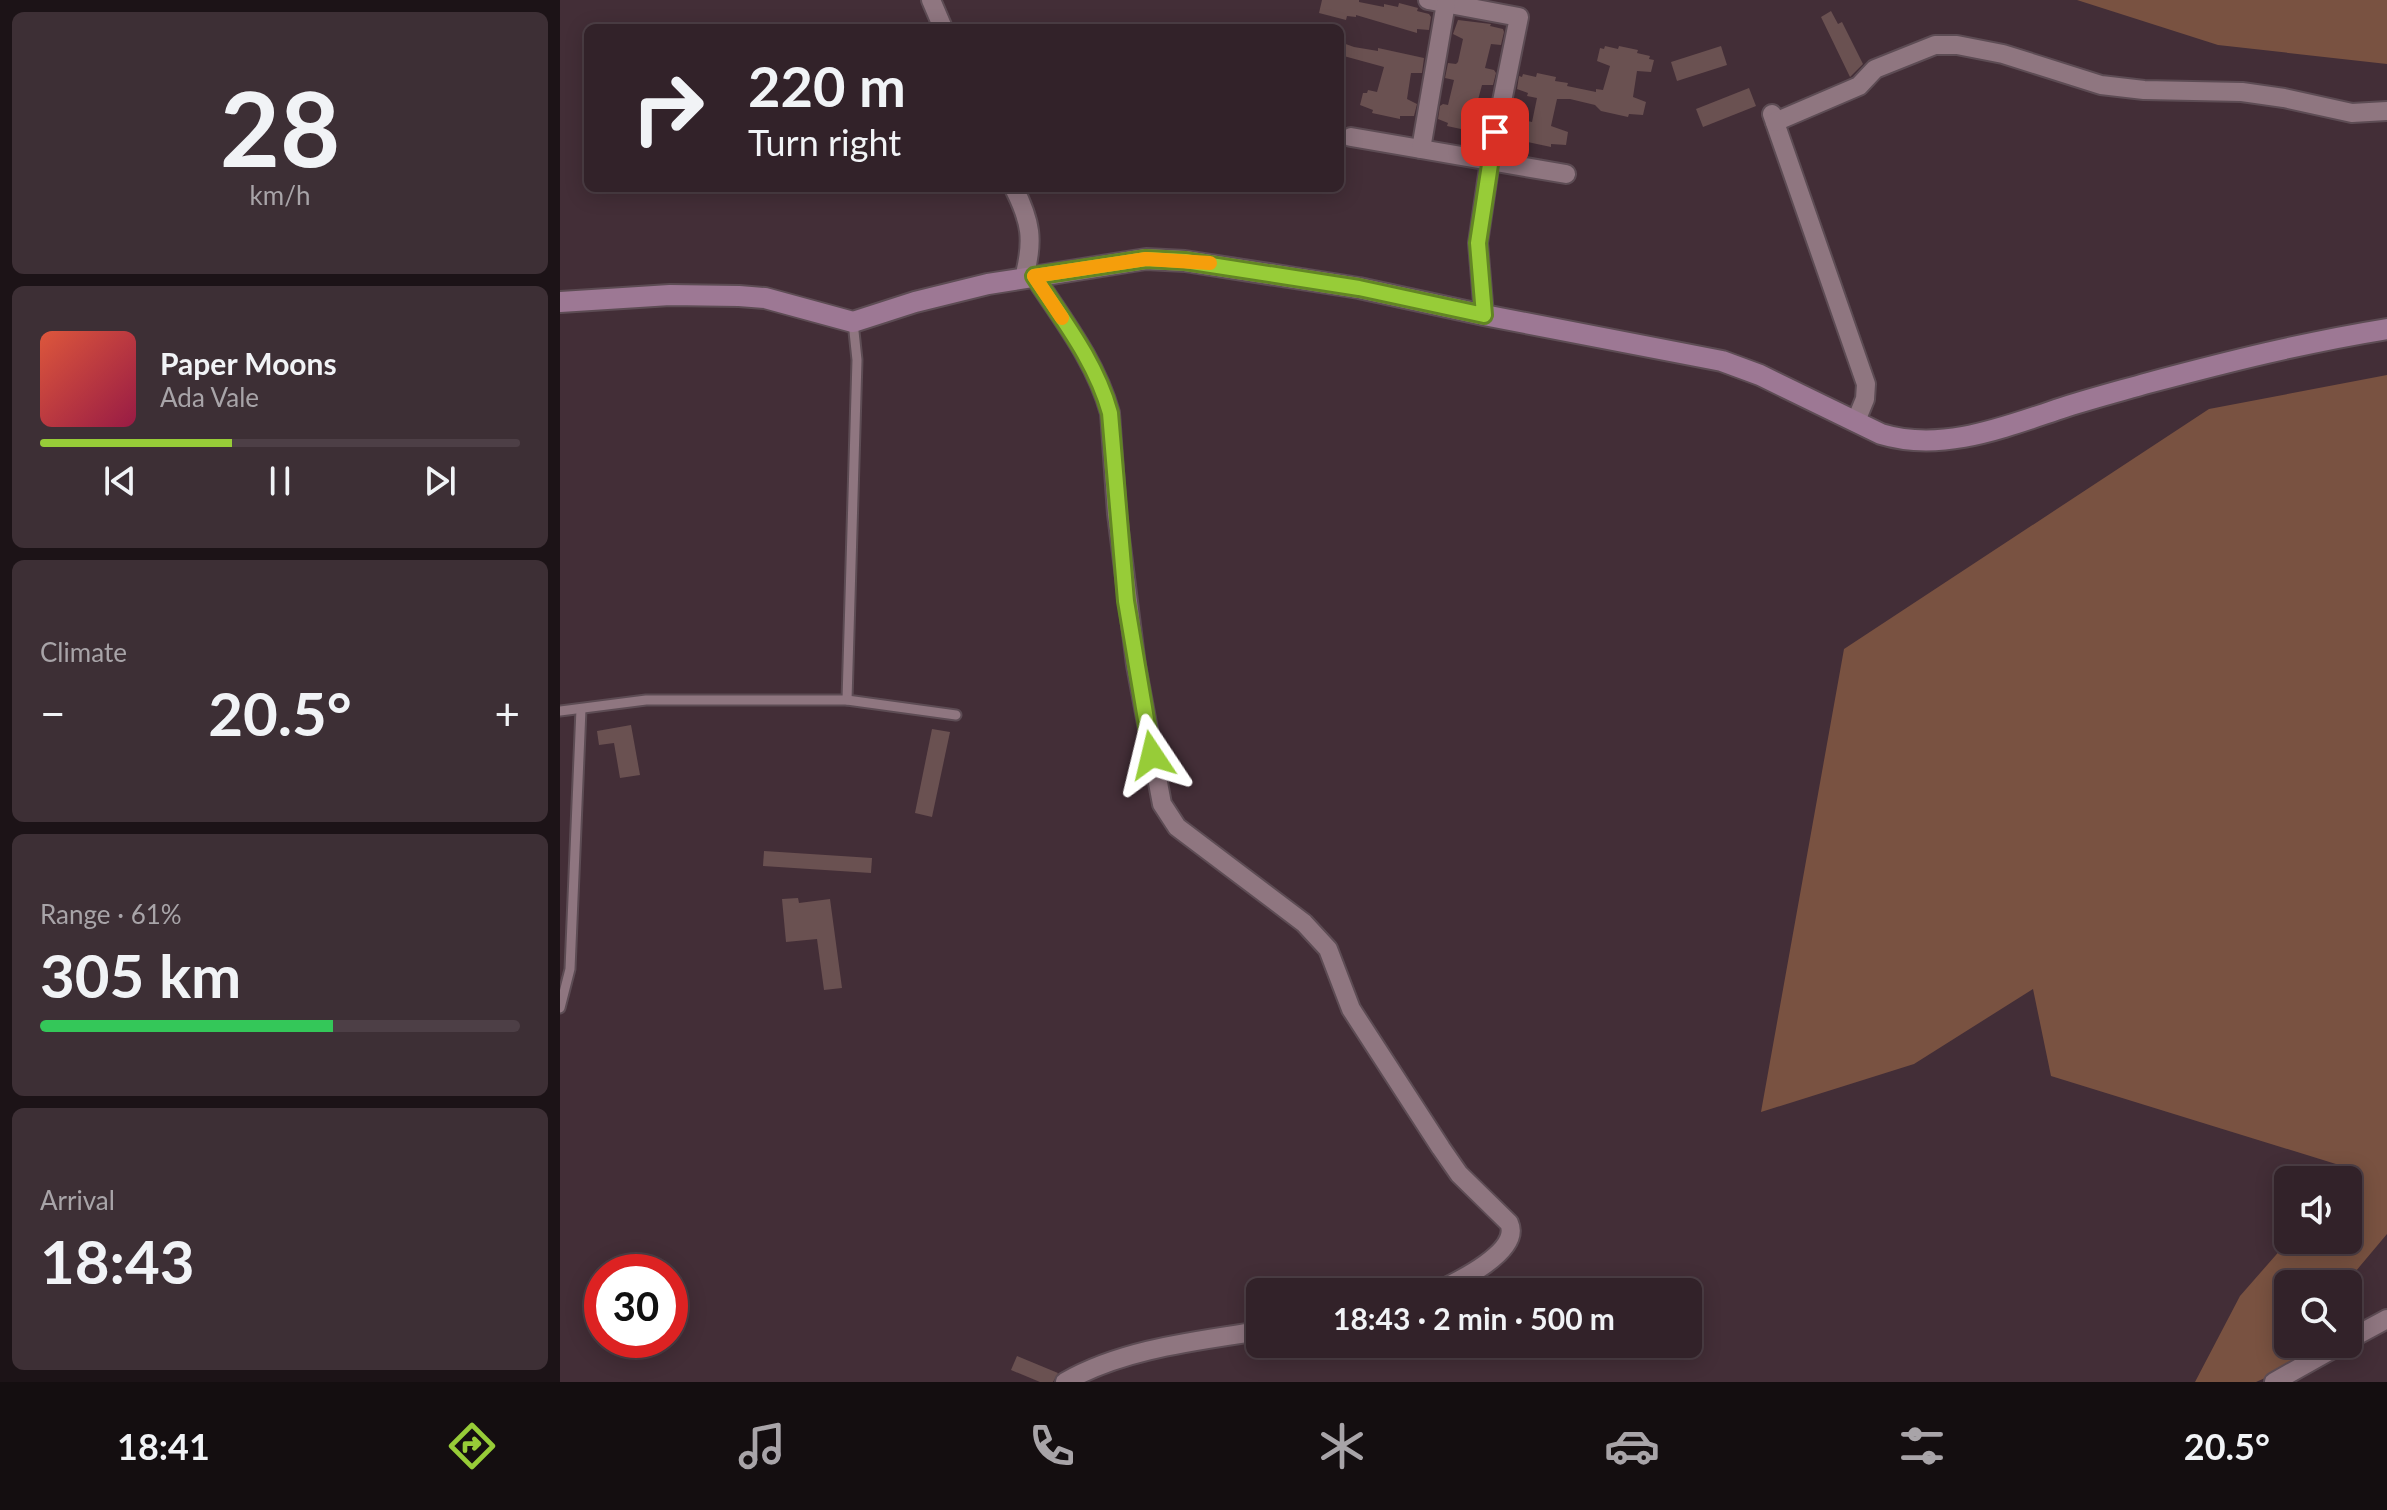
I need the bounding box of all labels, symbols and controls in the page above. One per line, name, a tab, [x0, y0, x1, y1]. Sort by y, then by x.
text: 220 m	[748, 52, 906, 119]
icon: right	[616, 56, 720, 160]
text: 28	[220, 64, 340, 189]
pin	[1461, 98, 1529, 166]
icon: arrive	[1473, 110, 1517, 154]
text: Turn right	[748, 120, 901, 164]
text: km/h	[250, 179, 310, 211]
text: Paper Moons	[160, 345, 337, 381]
text: Ada Vale	[160, 381, 259, 413]
icon: previous	[98, 459, 142, 503]
icon: pause	[258, 459, 302, 503]
icon: next	[418, 459, 462, 503]
text: Climate	[40, 636, 127, 668]
text: 20.5°	[208, 677, 352, 749]
text: −	[40, 687, 66, 739]
text: +	[494, 687, 520, 739]
position arrow	[1110, 713, 1194, 797]
text: Range · 61%	[40, 898, 182, 930]
text: 305 km	[40, 939, 241, 1011]
map controls	[2274, 1166, 2362, 1358]
button: sound	[2274, 1166, 2362, 1254]
text: Arrival	[40, 1184, 115, 1216]
text: 18:43	[40, 1225, 195, 1297]
speed limit sign: 30	[584, 1254, 688, 1358]
button: search	[2274, 1270, 2362, 1358]
text: 18:43 · 2 min · 500 m	[1333, 1300, 1615, 1336]
icon: directions	[444, 1418, 500, 1474]
icon: music	[734, 1418, 790, 1474]
icon: phone	[1024, 1418, 1080, 1474]
icon: climate	[1314, 1418, 1370, 1474]
icon: car	[1604, 1418, 1660, 1474]
icon: filters	[1894, 1418, 1950, 1474]
text: 18:41	[117, 1424, 210, 1468]
text: 20.5°	[2184, 1424, 2270, 1468]

